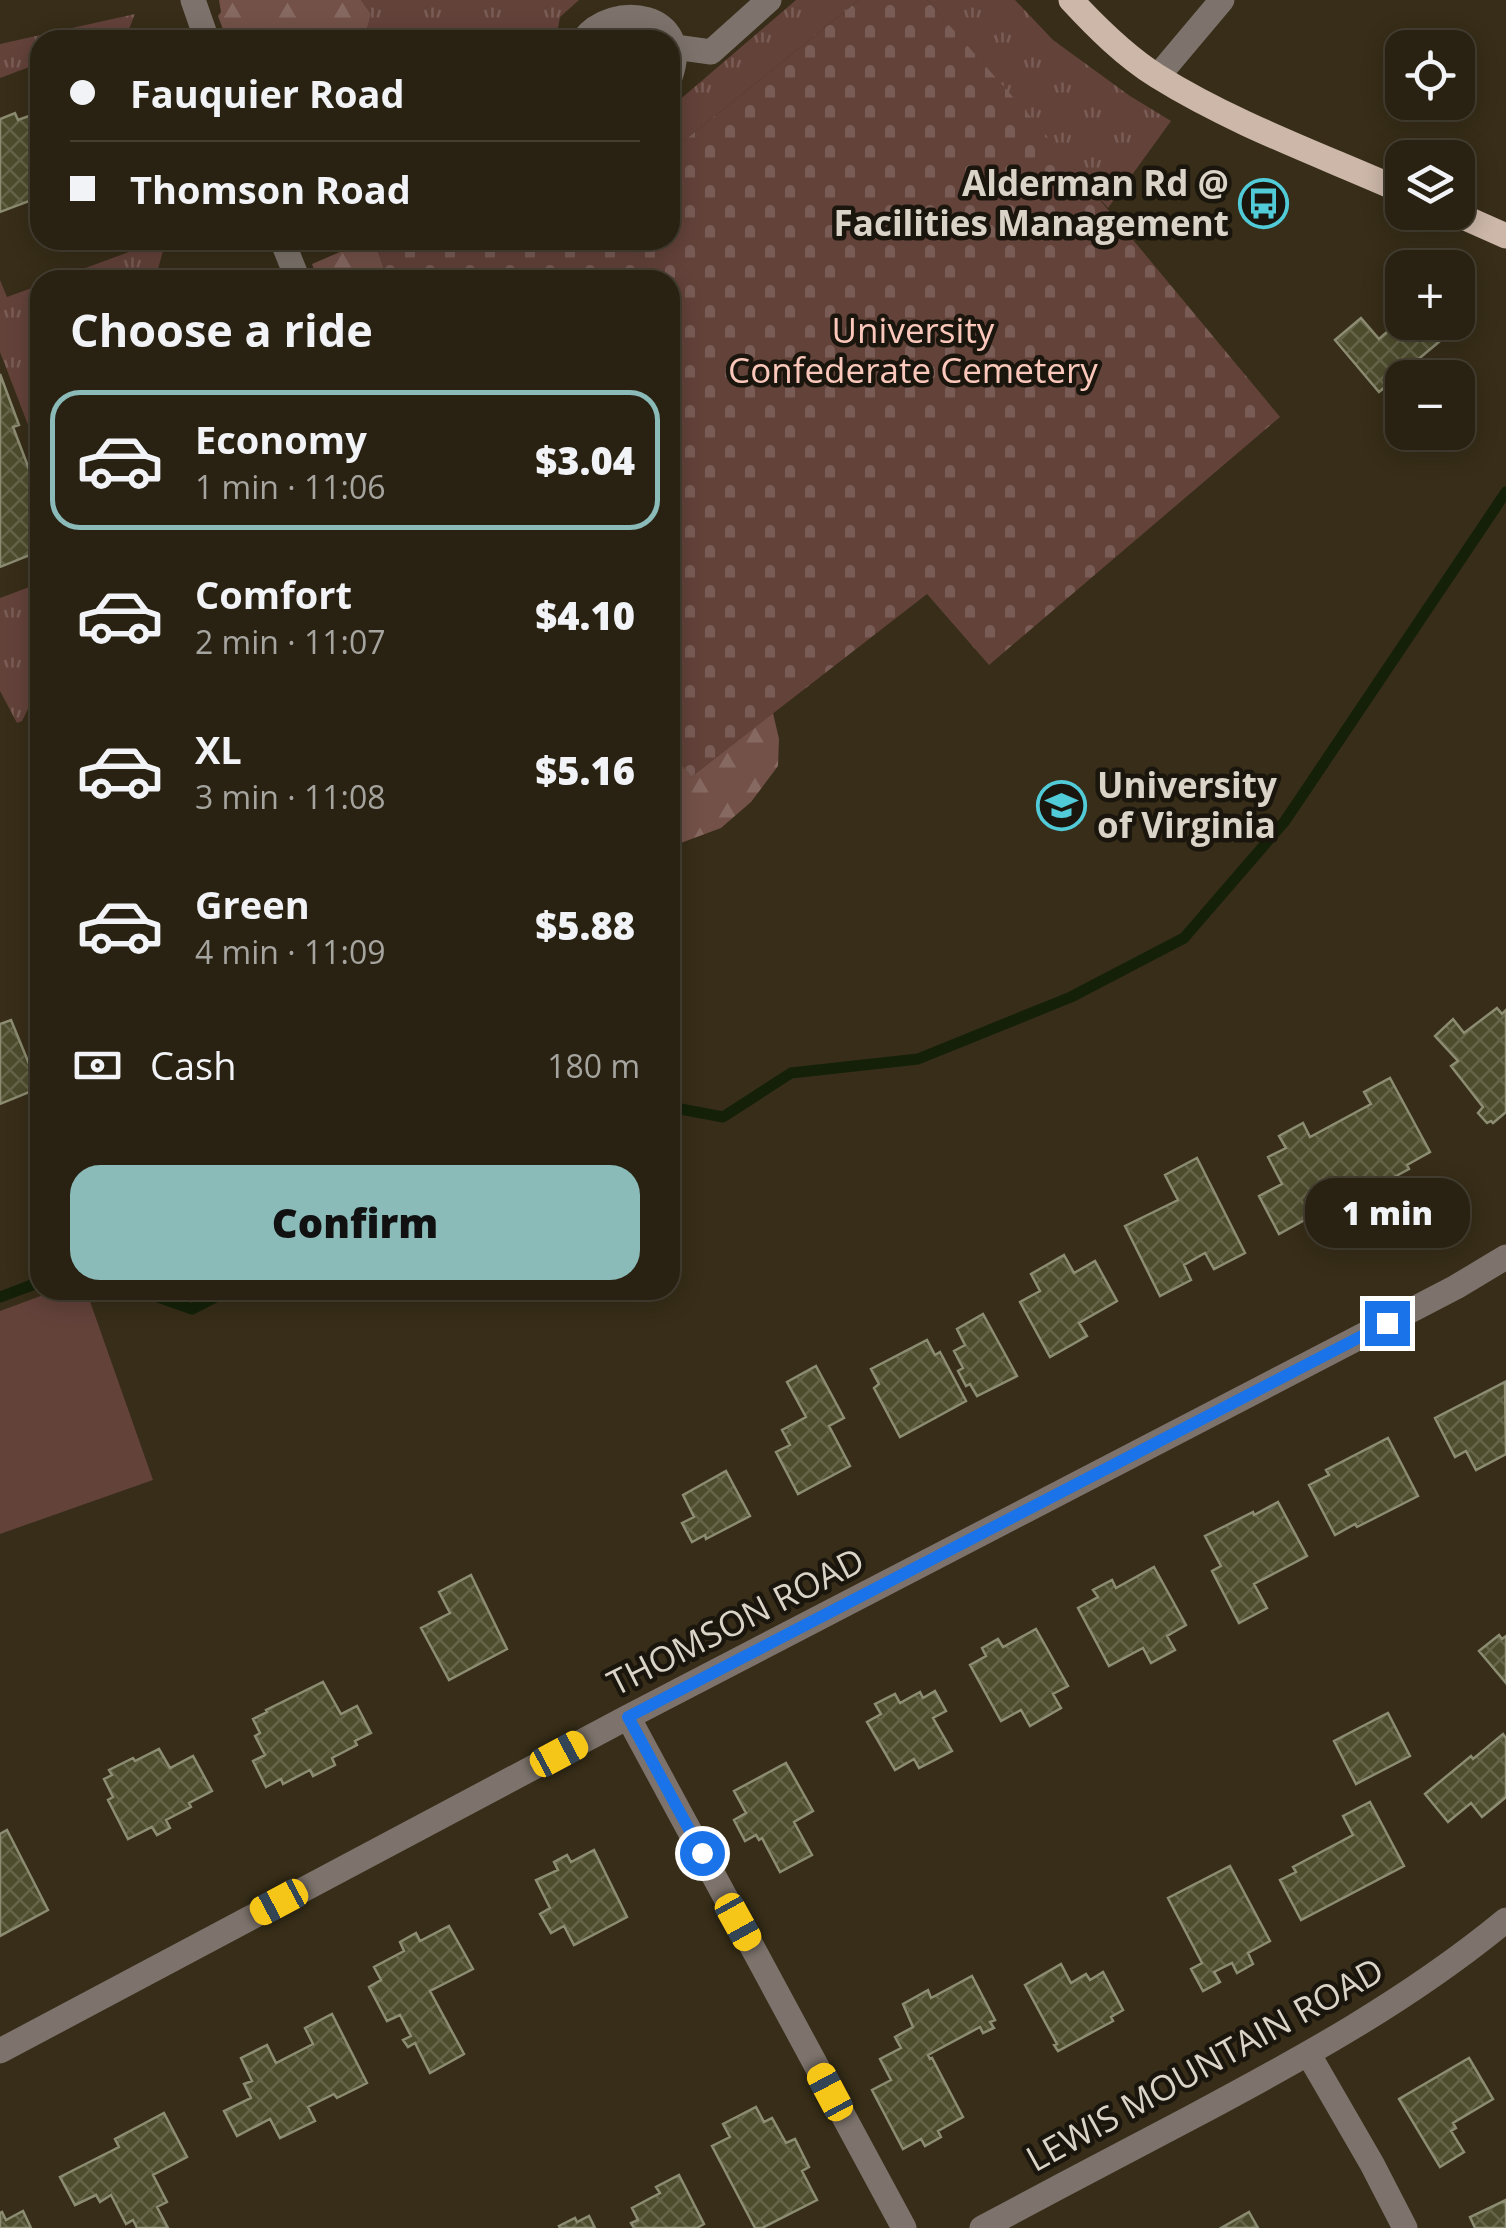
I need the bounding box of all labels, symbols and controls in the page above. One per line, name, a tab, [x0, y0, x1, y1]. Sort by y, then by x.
map controls	[1385, 30, 1475, 450]
button: locate	[1385, 30, 1475, 120]
text: Fauquier Road	[130, 67, 405, 119]
button: layers	[1385, 140, 1475, 230]
place label: Alderman Rd @ Facilities Management	[834, 159, 1229, 246]
text: Thomson Road	[130, 163, 411, 215]
bus stop icon: Alderman Rd @ Facilities Management	[1238, 178, 1290, 230]
button: +	[1385, 250, 1475, 340]
text: Choose a ride	[70, 299, 373, 360]
park label: University Confederate Cemetery	[728, 306, 1098, 393]
button: −	[1385, 360, 1475, 450]
text: Economy	[195, 413, 367, 465]
icon: car	[75, 415, 165, 505]
text: $3.04	[535, 434, 635, 486]
text: 1 min · 11:06	[195, 465, 386, 508]
text: Comfort	[195, 568, 352, 620]
icon: car	[75, 570, 165, 660]
text: $4.10	[535, 589, 635, 641]
text: 2 min · 11:07	[195, 620, 386, 663]
text: XL	[195, 723, 242, 775]
icon: car	[75, 725, 165, 815]
text: $5.16	[535, 744, 635, 796]
place label: University of Virginia	[1097, 761, 1277, 848]
text: 3 min · 11:08	[195, 775, 386, 818]
school or university icon: University of Virginia	[1036, 780, 1088, 832]
text: Green	[195, 878, 310, 930]
icon: car	[75, 880, 165, 970]
text: $5.88	[535, 899, 635, 951]
text: 4 min · 11:09	[195, 930, 386, 973]
icon: cash	[70, 1038, 125, 1093]
text: Cash	[150, 1039, 236, 1091]
text: 180 m	[547, 1044, 640, 1087]
button: Confirm	[70, 1165, 640, 1280]
callout: 1 min	[1304, 1178, 1470, 1248]
text: 1 min	[1342, 1191, 1433, 1234]
route end	[1365, 1301, 1410, 1346]
street label: THOMSON ROAD	[599, 1536, 872, 1706]
car	[525, 1727, 593, 1781]
route start	[680, 1831, 725, 1876]
car	[245, 1875, 313, 1929]
car	[710, 1888, 766, 1956]
street label: LEWIS MOUNTAIN ROAD	[1017, 1946, 1391, 2182]
car	[803, 2058, 857, 2126]

